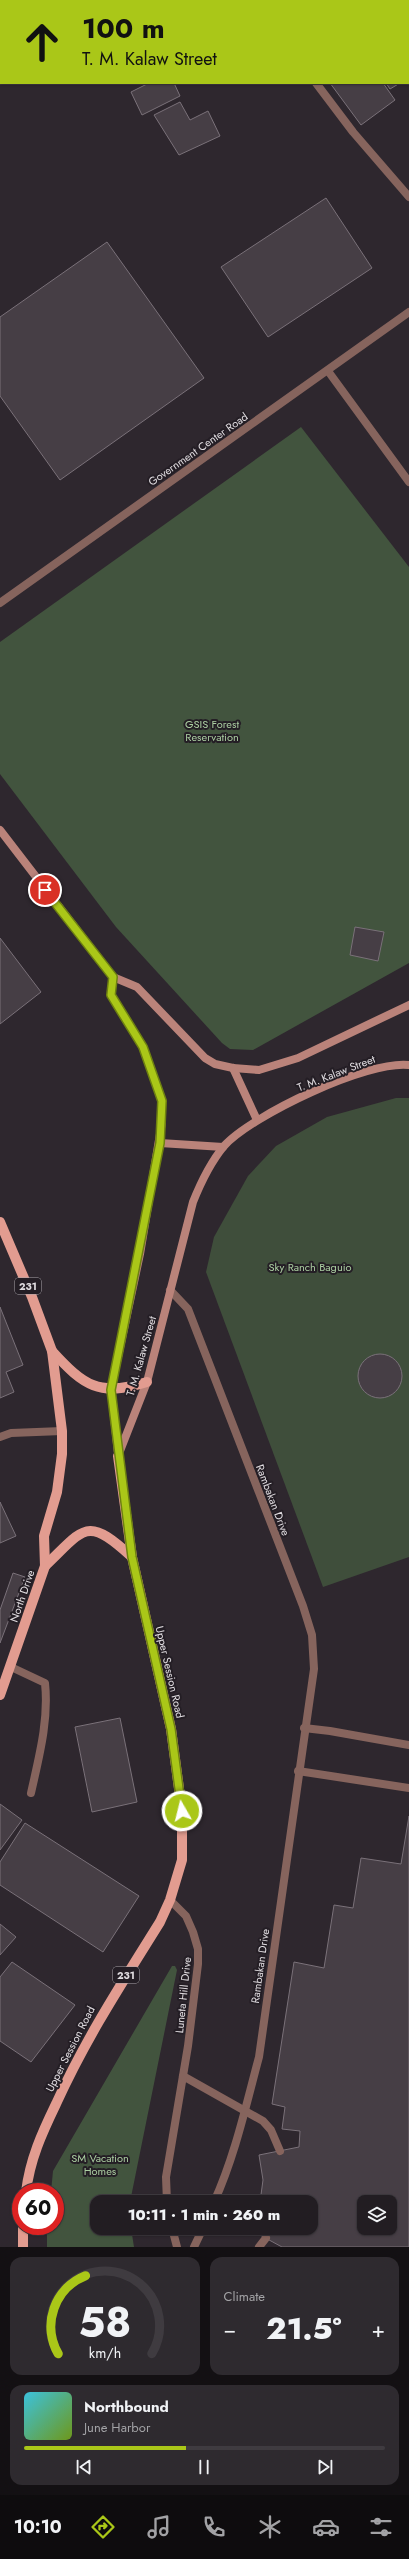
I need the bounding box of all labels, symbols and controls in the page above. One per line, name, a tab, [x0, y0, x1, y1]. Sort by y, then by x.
text: 100 m	[82, 8, 165, 49]
icon: ahead	[16, 16, 68, 68]
text: T. M. Kalaw Street	[82, 46, 217, 72]
street label: Government Center Road	[145, 409, 251, 489]
park label: GSIS Forest Reservation	[185, 716, 239, 745]
pin	[28, 873, 62, 907]
icon: arrive	[34, 879, 56, 901]
street label: T. M. Kalaw Street	[295, 1051, 378, 1095]
park label: Sky Ranch Baguio	[268, 1259, 352, 1275]
road number: 231	[15, 1278, 41, 1294]
street label: T. M. Kalaw Street	[122, 1314, 160, 1398]
street label: Rambakan Drive	[252, 1462, 294, 1538]
street label: North Drive	[6, 1567, 39, 1624]
street label: Upper Session Road	[152, 1624, 188, 1720]
position arrow	[161, 1790, 203, 1832]
street label: Rambakan Drive	[247, 1927, 273, 2004]
street label: Luneta Hill Drive	[171, 1956, 195, 2034]
road number: 231	[113, 1967, 139, 1983]
street label: Upper Session Road	[41, 2003, 99, 2095]
park label: SM Vacation Homes	[71, 2150, 129, 2179]
speed limit sign: 60	[12, 2183, 64, 2235]
map controls	[357, 2195, 397, 2235]
button: layers	[357, 2195, 397, 2235]
text: 10:11 · 1 min · 260 m	[128, 2204, 280, 2226]
text: Climate	[224, 2287, 265, 2306]
text: 58	[78, 2292, 131, 2353]
text: 21.5°	[266, 2307, 342, 2350]
text: −	[224, 2313, 236, 2345]
text: +	[371, 2313, 385, 2345]
text: km/h	[89, 2343, 121, 2363]
text: Northbound	[84, 2396, 169, 2418]
text: June Harbor	[84, 2418, 150, 2437]
icon: previous	[73, 2456, 95, 2478]
icon: pause	[193, 2456, 215, 2478]
icon: next	[314, 2456, 336, 2478]
icon: directions	[89, 2513, 117, 2541]
icon: music	[145, 2513, 173, 2541]
icon: phone	[200, 2513, 228, 2541]
icon: climate	[256, 2513, 284, 2541]
icon: car	[312, 2513, 340, 2541]
icon: filters	[367, 2513, 395, 2541]
text: 10:10	[14, 2514, 62, 2540]

